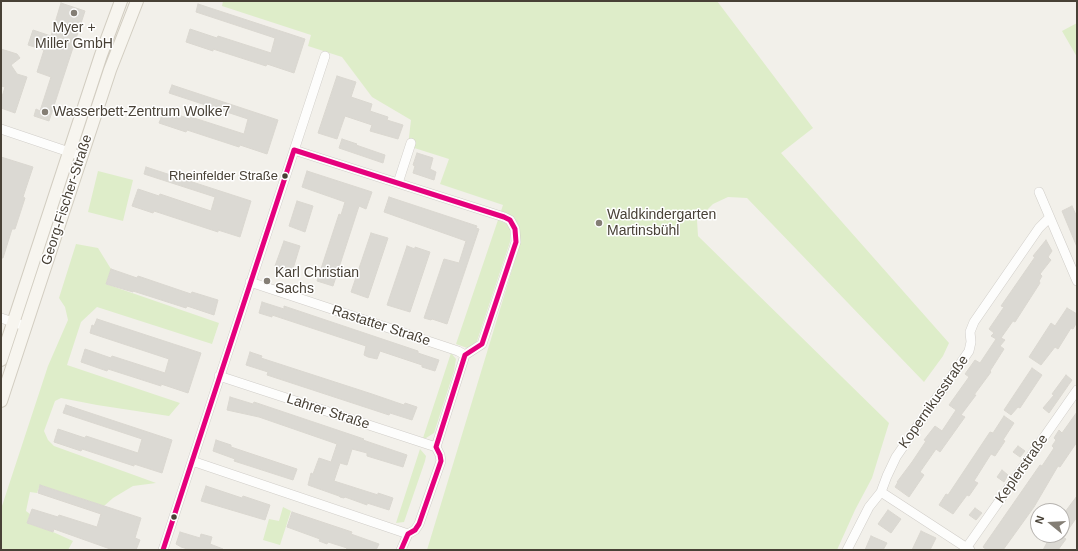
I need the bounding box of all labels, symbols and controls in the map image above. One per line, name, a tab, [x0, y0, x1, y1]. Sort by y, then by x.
marker: Myer + Miller GmbH	[69, 8, 79, 18]
place label: Myer + Miller GmbH	[35, 20, 113, 52]
place label: Wasserbett-Zentrum Wolke7	[53, 104, 230, 120]
marker: Wasserbett-Zentrum Wolke7	[40, 107, 50, 117]
street label: Georg-Fischer-Straße	[38, 133, 96, 267]
place label: Rheinfelder Straße	[169, 168, 278, 184]
marker: Rheinfelder Straße	[280, 171, 290, 181]
place label: Waldkindergarten Martinsbühl	[607, 207, 716, 240]
marker: Waldkindergarten Martinsbühl	[594, 218, 604, 228]
place label: Karl Christian Sachs	[275, 265, 359, 298]
marker: Karl Christian Sachs	[262, 276, 272, 286]
street label: Rastatter Straße	[330, 302, 432, 350]
street label: Kopernikusstraße	[896, 352, 972, 452]
street label: Lahrer Straße	[284, 391, 372, 433]
street label: Keplerstraße	[992, 431, 1052, 507]
north arrow	[1030, 503, 1070, 543]
unlabelled marker	[169, 512, 179, 522]
text: N	[1033, 514, 1046, 525]

